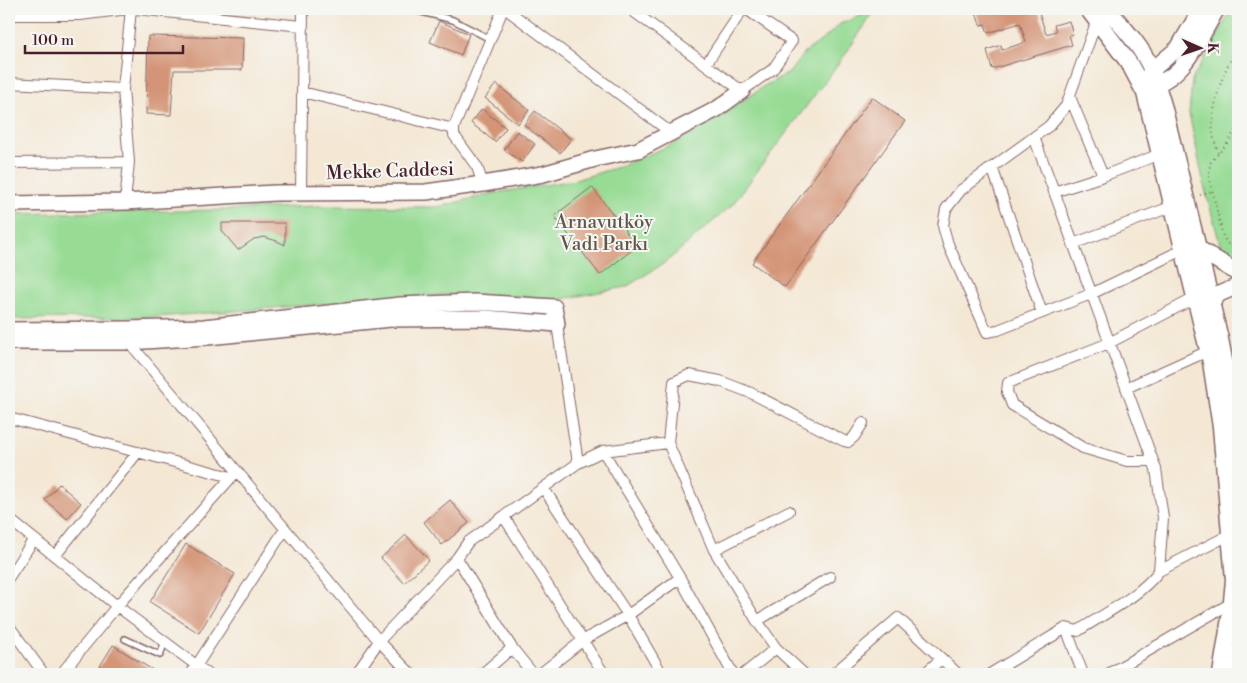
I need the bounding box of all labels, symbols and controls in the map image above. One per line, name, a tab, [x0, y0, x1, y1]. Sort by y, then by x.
scale bar	[25, 22, 182, 54]
north arrow	[1174, 22, 1224, 72]
text: 100 m	[32, 31, 74, 50]
text: K	[1203, 42, 1221, 55]
street label: Mekke Caddesi	[326, 157, 454, 185]
park label: Arnavutköy Vadi Parkı	[554, 210, 654, 256]

